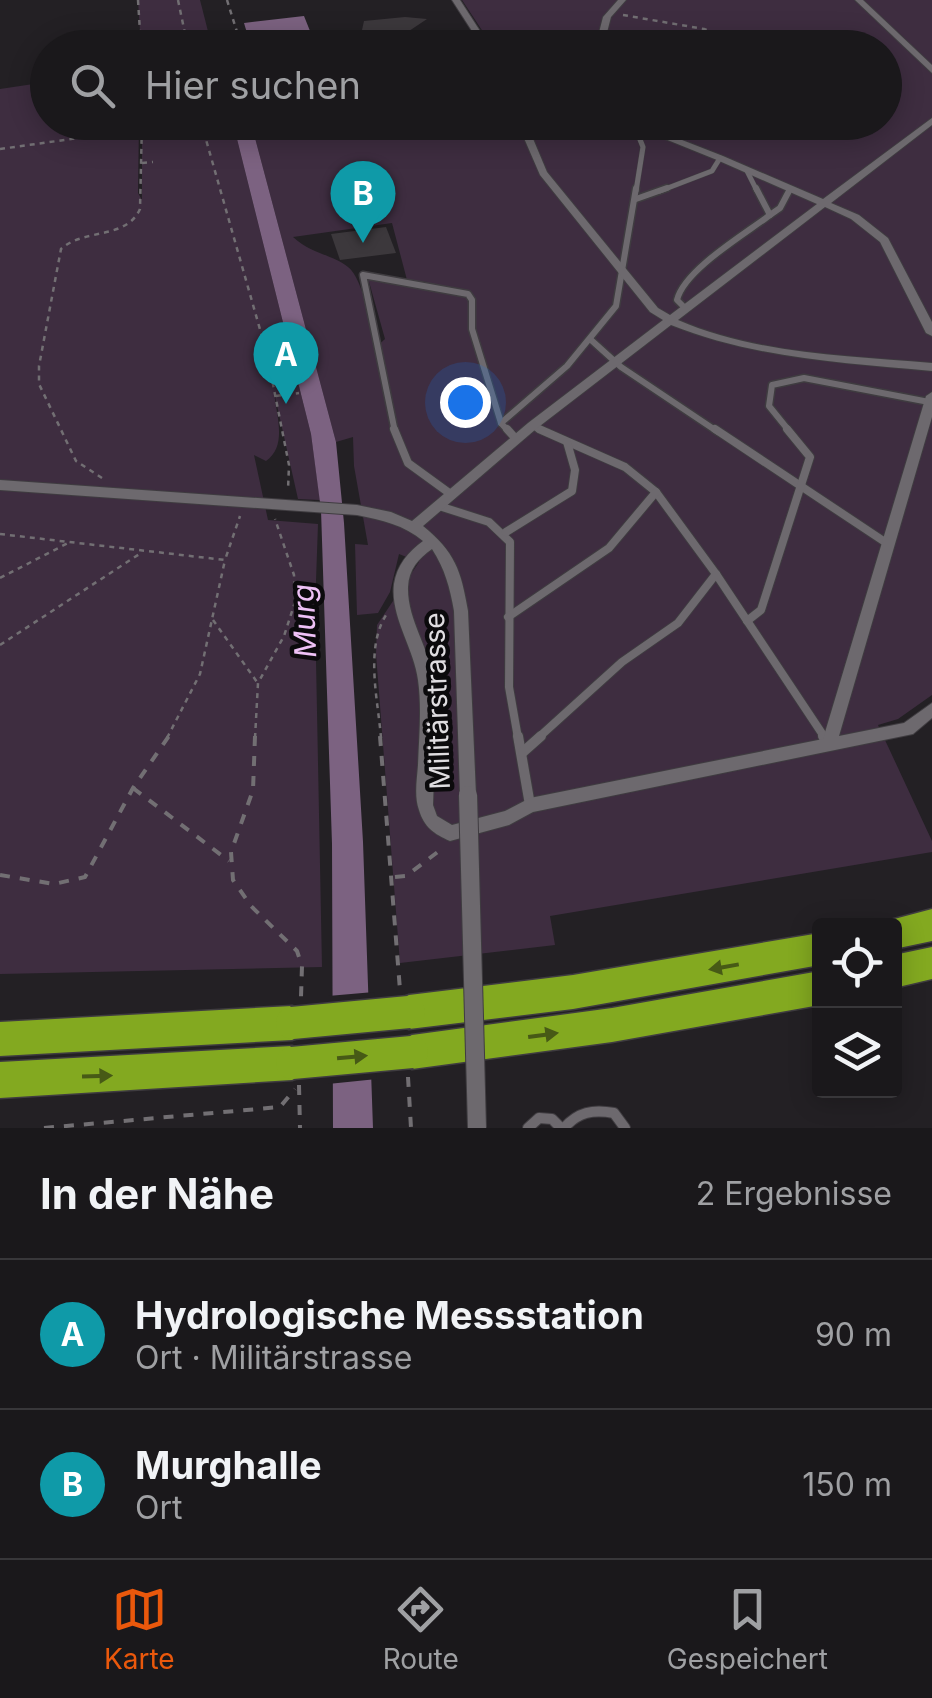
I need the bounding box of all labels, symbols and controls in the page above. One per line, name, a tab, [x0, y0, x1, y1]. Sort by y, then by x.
search box	[30, 30, 902, 140]
icon: search	[65, 58, 120, 113]
text: Hier suchen	[145, 62, 361, 108]
pin: B	[330, 160, 396, 243]
pin: A	[254, 322, 318, 404]
your location	[440, 377, 491, 428]
water label: Murg	[285, 583, 323, 659]
street label: Militärstrasse	[417, 612, 457, 790]
map controls	[812, 918, 902, 1098]
button: locate	[812, 918, 902, 1008]
one-way arrow	[707, 960, 739, 975]
button: layers	[812, 1008, 902, 1098]
one-way arrow	[528, 1026, 560, 1042]
one-way arrow	[337, 1049, 368, 1065]
one-way arrow	[82, 1068, 114, 1084]
text: In der Nähe	[40, 1168, 274, 1219]
text: 2 Ergebnisse	[696, 1174, 892, 1213]
text: Hydrologische Messstation	[135, 1292, 644, 1338]
text: A	[61, 1315, 84, 1354]
text: 90 m	[815, 1315, 892, 1354]
text: Ort · Militärstrasse	[135, 1338, 412, 1377]
text: Murghalle	[135, 1442, 322, 1488]
text: B	[62, 1465, 83, 1504]
text: 150 m	[802, 1465, 892, 1504]
text: Ort	[135, 1488, 182, 1527]
tab: Karte	[104, 1582, 175, 1676]
tab: Route	[383, 1582, 459, 1676]
tab: Gespeichert	[667, 1582, 828, 1676]

